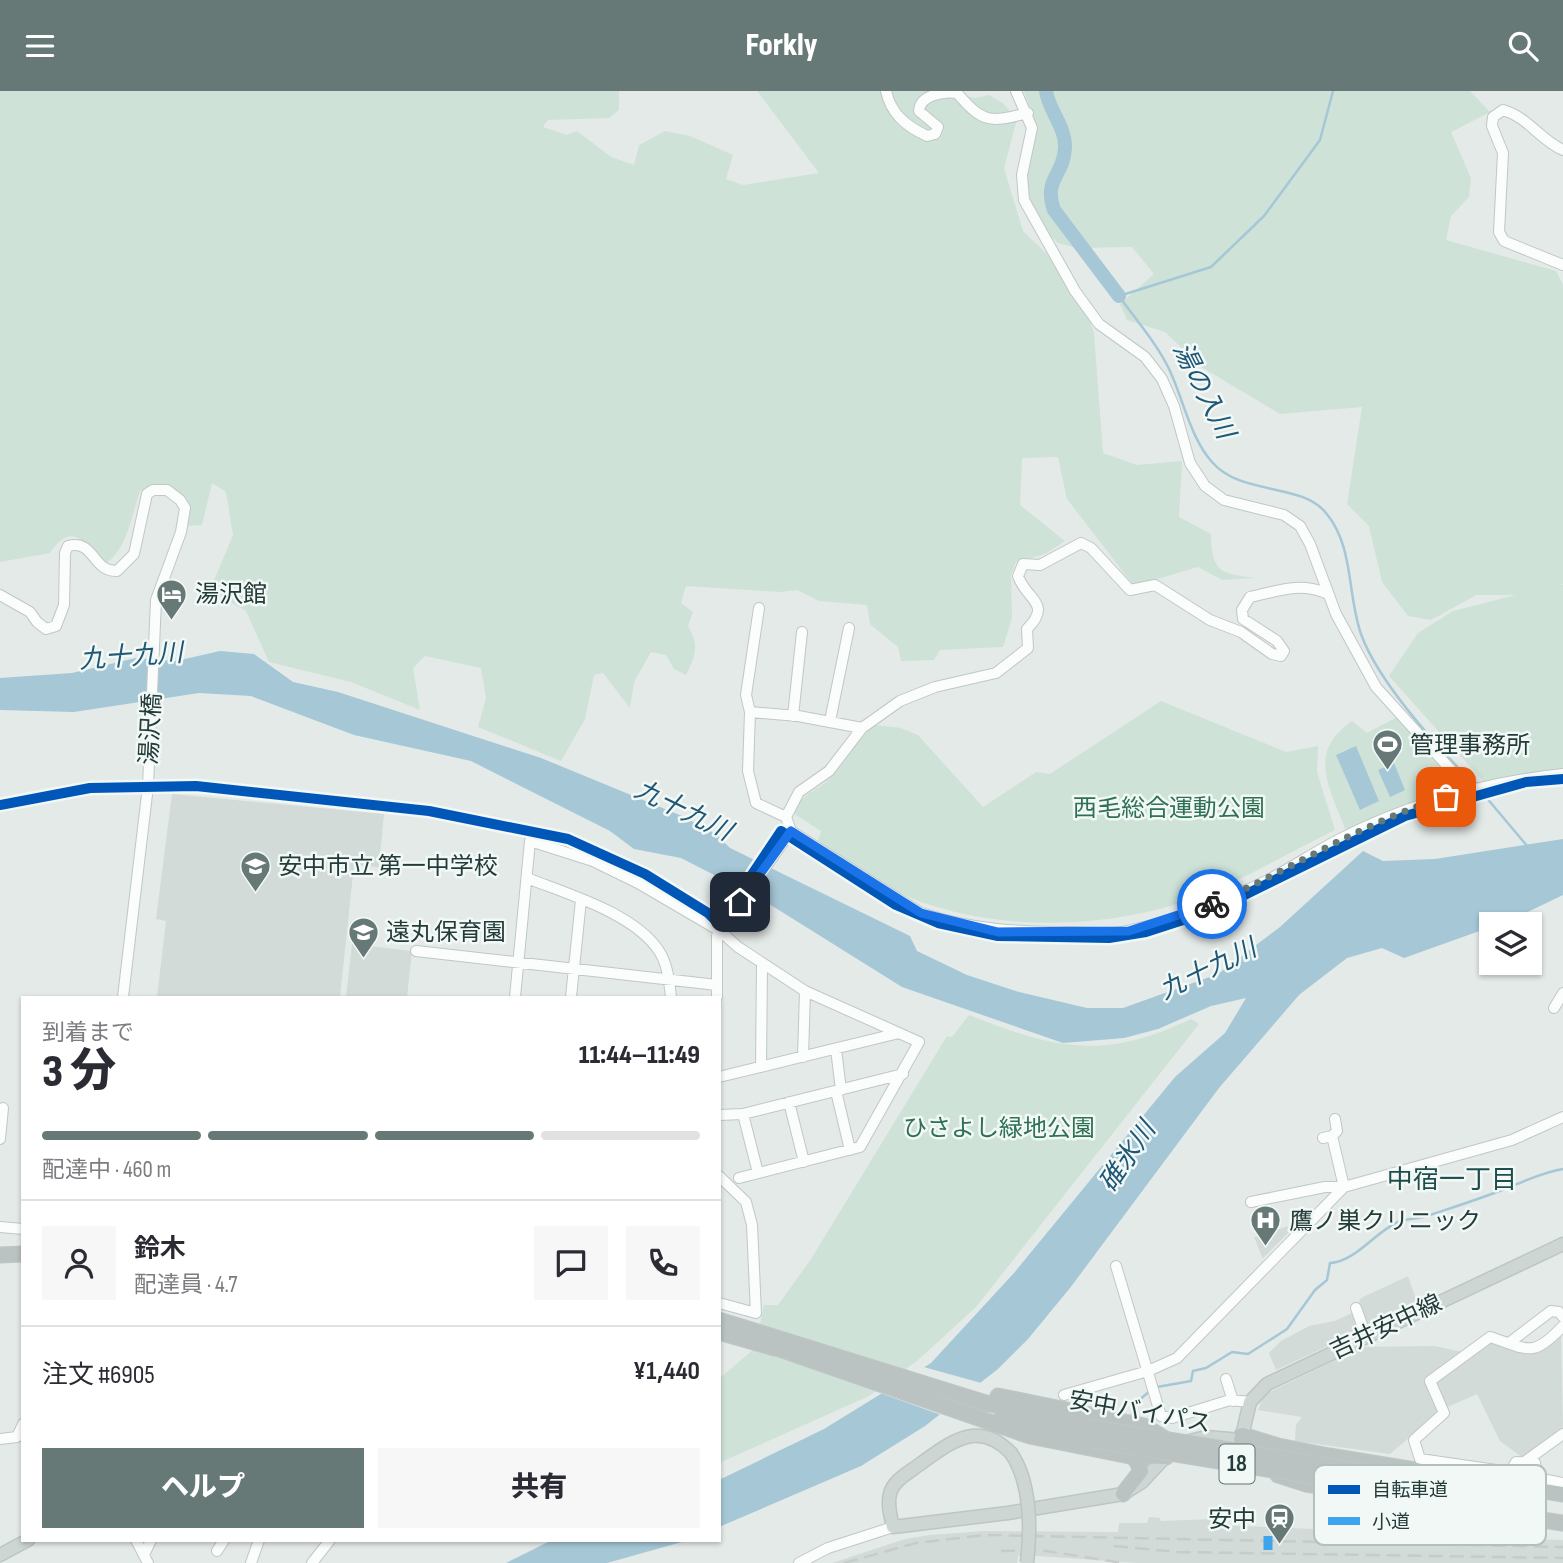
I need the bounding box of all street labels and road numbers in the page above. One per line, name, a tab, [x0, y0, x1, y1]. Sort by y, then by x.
street label: 湯沢橋	[135, 692, 167, 766]
street label: 吉井安中線	[1325, 1289, 1447, 1365]
street label: 安中バイパス	[1067, 1385, 1213, 1439]
road number: 18	[1220, 1445, 1254, 1483]

